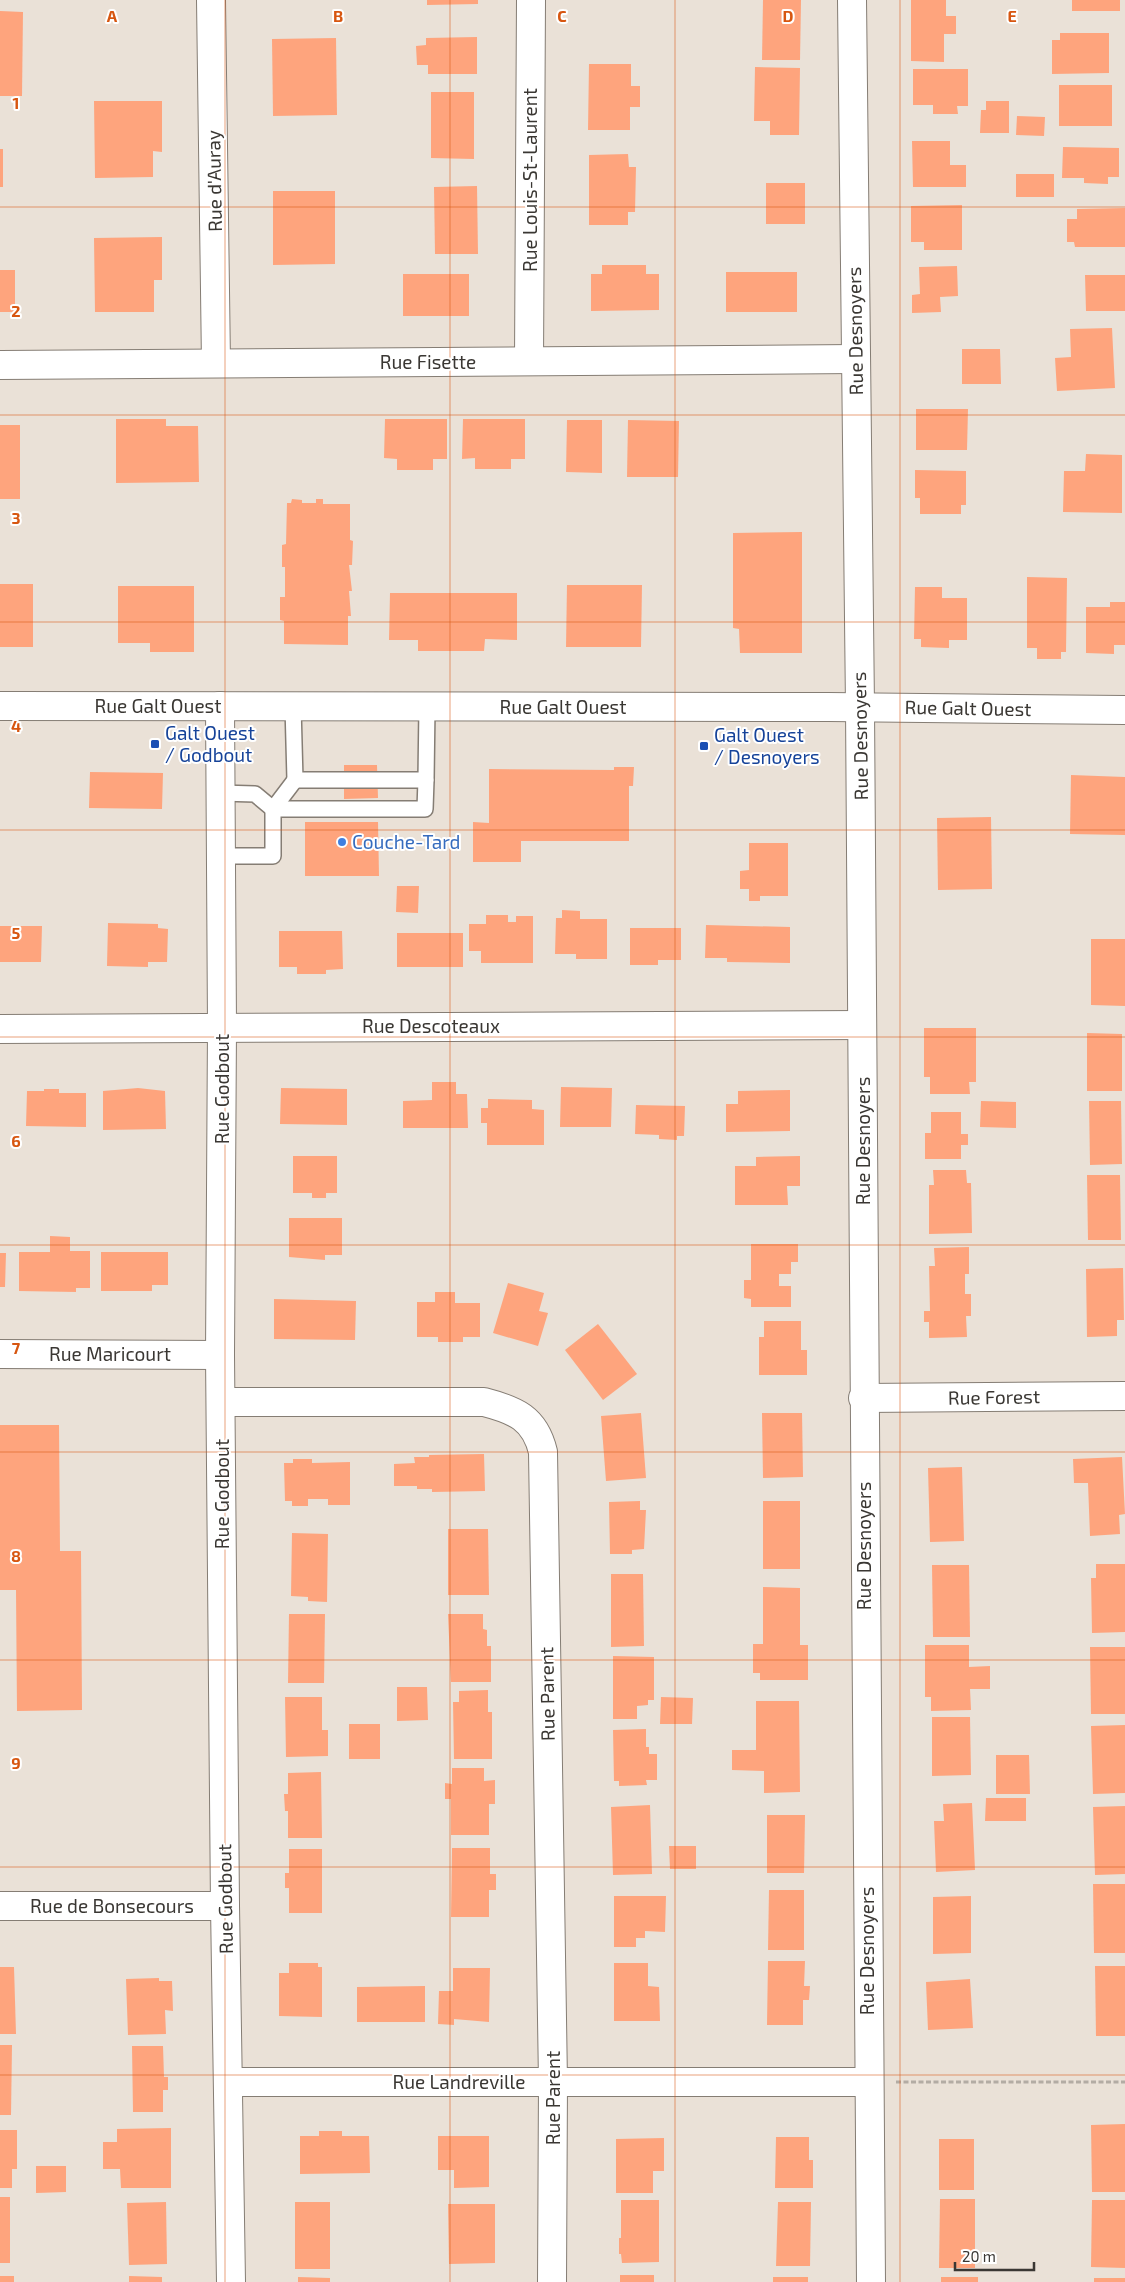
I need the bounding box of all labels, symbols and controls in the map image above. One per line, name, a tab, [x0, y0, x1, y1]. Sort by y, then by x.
text: A	[107, 6, 118, 25]
text: B	[333, 6, 343, 25]
text: C	[557, 6, 567, 25]
text: D	[783, 6, 794, 25]
text: E	[1007, 6, 1017, 25]
street label: Rue Louis-St-Laurent	[518, 88, 541, 272]
text: 1	[13, 93, 19, 112]
street label: Rue d'Auray	[201, 130, 226, 232]
street label: Rue Desnoyers	[842, 267, 867, 396]
text: 2	[11, 301, 21, 320]
street label: Rue Fisette	[380, 350, 476, 373]
text: 3	[11, 508, 21, 527]
street label: Rue Desnoyers	[847, 672, 872, 801]
street label: Rue Galt Ouest	[95, 694, 221, 717]
street label: Rue Galt Ouest	[500, 695, 626, 718]
street label: Rue Galt Ouest	[904, 695, 1032, 720]
text: 4	[11, 716, 21, 735]
place label: Galt Ouest / Godbout	[165, 721, 255, 766]
place label: Galt Ouest / Desnoyers	[714, 723, 820, 768]
marker: Galt Ouest / Godbout	[149, 738, 161, 750]
marker: Galt Ouest / Desnoyers	[698, 740, 710, 752]
place label: Couche-Tard	[352, 830, 460, 853]
marker: Couche-Tard	[336, 836, 348, 848]
text: 5	[12, 923, 21, 942]
street label: Rue Descoteaux	[362, 1014, 500, 1037]
street label: Rue Godbout	[210, 1034, 233, 1144]
street label: Rue Desnoyers	[851, 1077, 874, 1205]
text: 6	[11, 1131, 21, 1150]
text: 7	[12, 1338, 21, 1357]
street label: Rue Maricourt	[49, 1342, 171, 1365]
street label: Rue Forest	[948, 1384, 1040, 1409]
street label: Rue Godbout	[210, 1439, 233, 1549]
street label: Rue Desnoyers	[852, 1482, 875, 1610]
text: 8	[11, 1546, 21, 1565]
street label: Rue Parent	[534, 1647, 559, 1741]
text: 9	[11, 1753, 21, 1772]
street label: Rue Godbout	[212, 1844, 237, 1954]
street label: Rue Desnoyers	[855, 1887, 878, 2015]
street label: Rue de Bonsecours	[30, 1894, 194, 1917]
street label: Rue Parent	[541, 2051, 564, 2145]
street label: Rue Landreville	[393, 2070, 525, 2093]
scale bar	[955, 2240, 1034, 2272]
text: 20 m	[962, 2247, 996, 2265]

